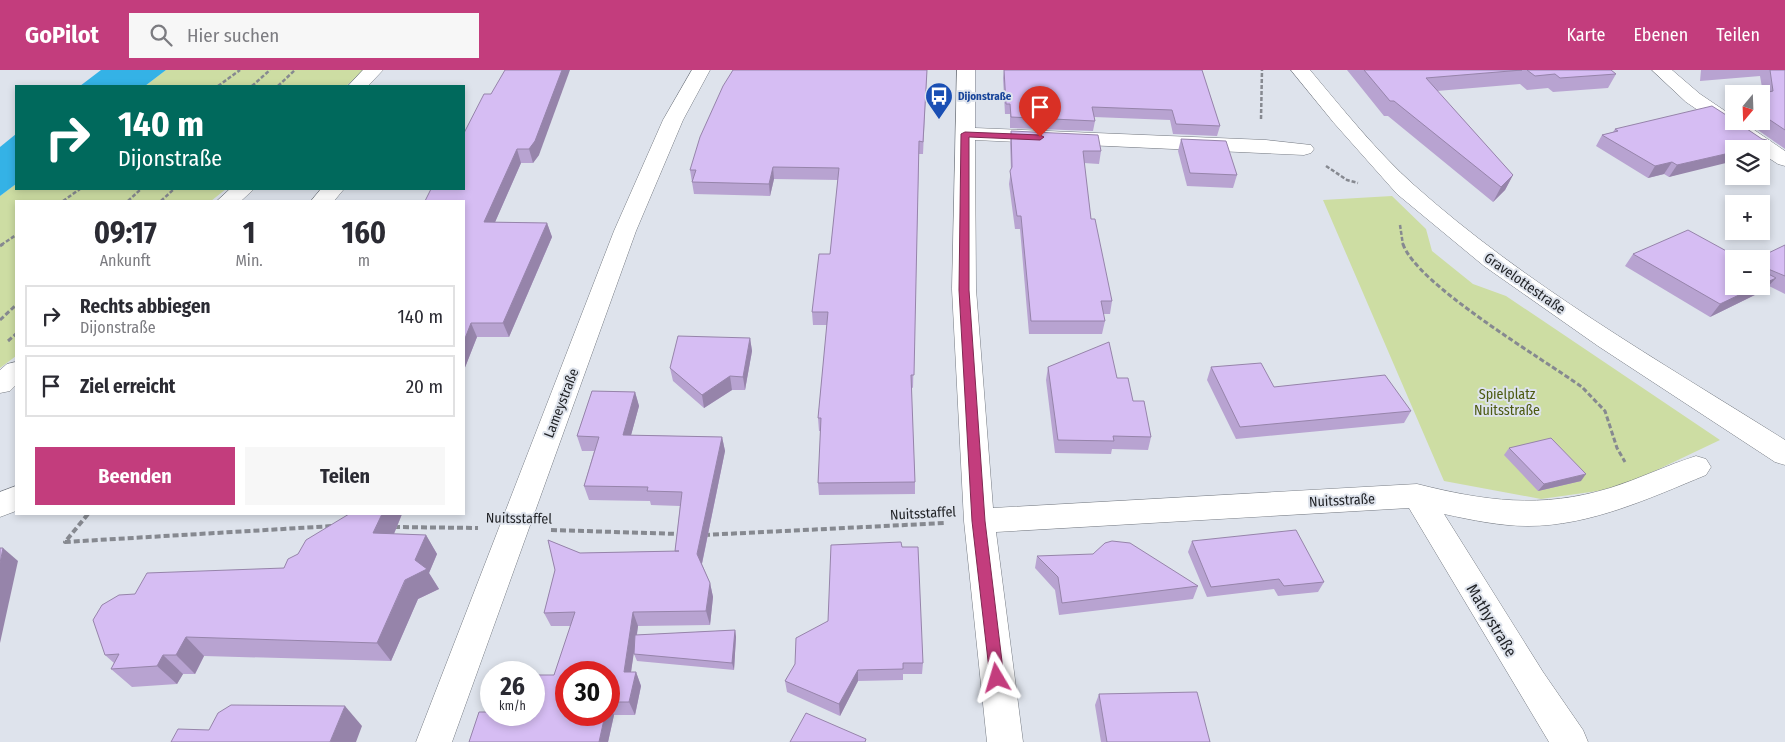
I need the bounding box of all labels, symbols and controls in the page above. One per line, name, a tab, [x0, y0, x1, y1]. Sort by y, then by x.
search box	[129, 13, 479, 58]
text: GoPilot	[25, 21, 99, 49]
icon: search	[147, 21, 175, 49]
text: Hier suchen	[187, 24, 279, 47]
text: Karte	[1566, 24, 1605, 46]
text: Ebenen	[1633, 24, 1688, 46]
text: Teilen	[1716, 24, 1760, 46]
bus stop icon: Dijonstraße	[924, 81, 954, 120]
north arrow	[1725, 85, 1770, 130]
map controls	[1725, 85, 1770, 295]
pin	[1019, 86, 1061, 137]
place label: Dijonstraße	[958, 90, 1012, 103]
icon: arrive	[1026, 93, 1054, 121]
text: 140 m	[118, 103, 204, 145]
icon: right	[35, 105, 100, 170]
button: layers	[1725, 140, 1770, 185]
text: Dijonstraße	[118, 145, 222, 172]
button: +	[1725, 195, 1770, 240]
text: 09:17	[94, 215, 157, 251]
text: 1	[243, 215, 255, 251]
text: 160	[341, 215, 386, 251]
street label: Gravelottestraße	[1481, 249, 1569, 318]
button: −	[1725, 250, 1770, 295]
text: Ankunft	[100, 251, 151, 270]
text: Min.	[235, 251, 263, 270]
text: m	[358, 251, 370, 270]
text: Rechts abbiegen	[80, 295, 210, 318]
icon: right	[37, 302, 65, 330]
text: 140 m	[397, 305, 443, 328]
text: Dijonstraße	[80, 318, 156, 337]
street label: Lameystraße	[540, 366, 583, 440]
icon: arrive	[37, 372, 65, 400]
text: Ziel erreicht	[80, 375, 176, 398]
text: 20 m	[406, 375, 443, 398]
park label: Spielplatz Nuitsstraße	[1474, 386, 1540, 419]
button: Beenden	[35, 447, 235, 505]
button: Teilen	[245, 447, 445, 505]
street label: Nuitsstraße	[1309, 490, 1376, 511]
street label: Nuitsstaffel	[890, 503, 957, 524]
street label: Nuitsstaffel	[486, 509, 552, 528]
street label: Mathystraße	[1463, 581, 1521, 660]
position arrow	[970, 651, 1022, 703]
speed limit sign: 30	[555, 661, 620, 726]
text: 26	[500, 672, 525, 702]
text: km/h	[499, 699, 526, 713]

